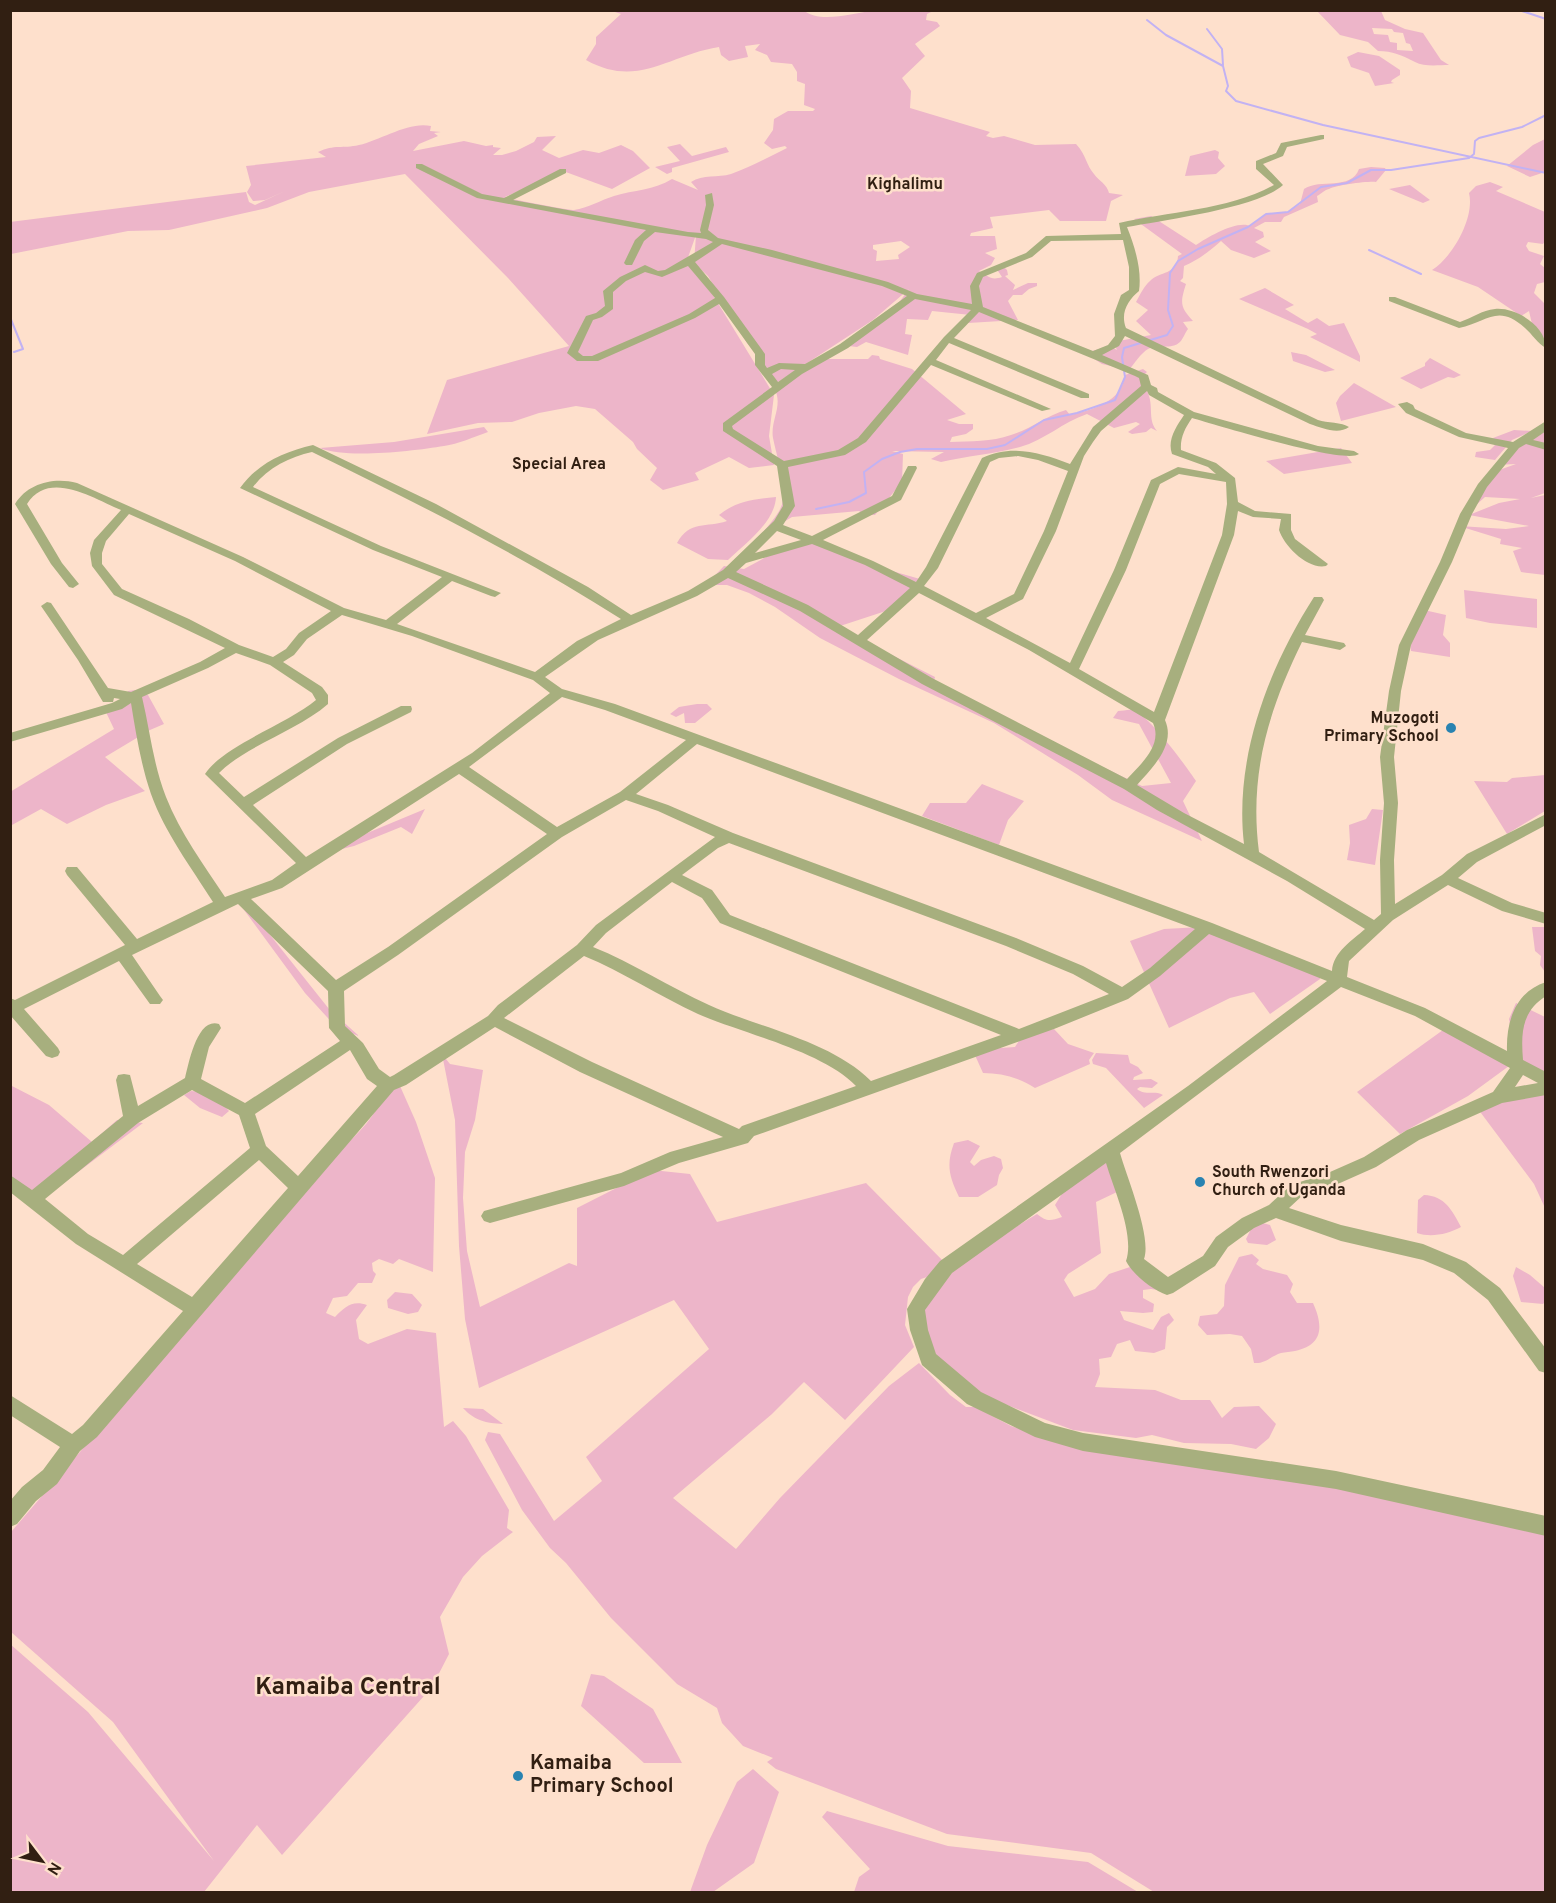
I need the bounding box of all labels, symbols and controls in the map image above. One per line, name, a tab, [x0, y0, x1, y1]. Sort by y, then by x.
district label: Kighalimu	[867, 175, 943, 195]
district label: Special Area	[512, 455, 606, 475]
place label: Muzogoti Primary School	[1324, 709, 1439, 747]
marker: Muzogoti Primary School	[1444, 721, 1458, 735]
place label: South Rwenzori Church of Uganda	[1212, 1163, 1346, 1201]
marker: South Rwenzori Church of Uganda	[1193, 1175, 1207, 1189]
district label: Kamaiba Central	[255, 1673, 441, 1703]
place label: Kamaiba Primary School	[530, 1751, 674, 1800]
marker: Kamaiba Primary School	[511, 1769, 525, 1783]
north arrow	[12, 1831, 72, 1891]
text: N	[41, 1858, 65, 1878]

